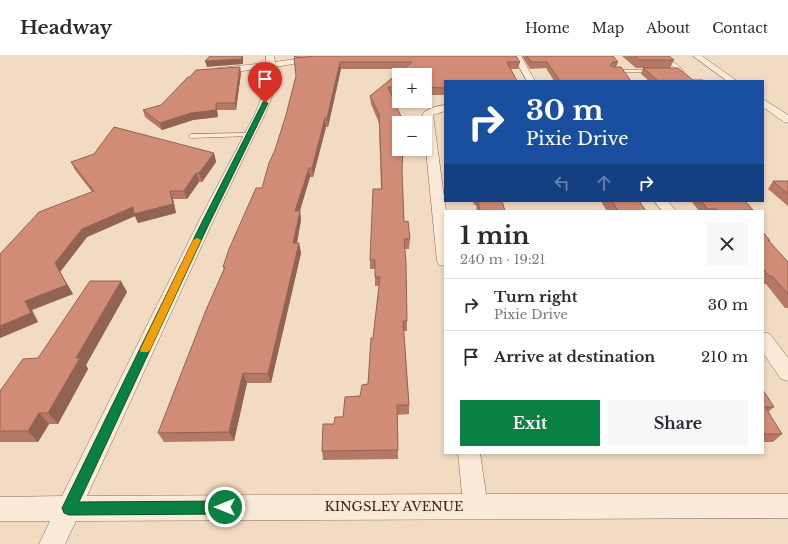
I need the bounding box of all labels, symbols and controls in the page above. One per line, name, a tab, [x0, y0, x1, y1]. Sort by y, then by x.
text: Headway	[20, 16, 112, 39]
text: Home	[525, 19, 570, 37]
text: Map	[592, 19, 624, 37]
text: About	[646, 19, 690, 37]
text: Contact	[712, 19, 768, 37]
pin	[248, 62, 282, 103]
icon: arrive	[254, 68, 276, 90]
map controls	[392, 68, 432, 156]
button: +	[392, 68, 432, 108]
text: 30 m	[526, 93, 603, 128]
icon: right	[460, 96, 512, 148]
button: −	[392, 116, 432, 156]
text: Pixie Drive	[526, 128, 629, 150]
icon: left	[551, 172, 573, 194]
icon: ahead	[593, 172, 615, 194]
icon: right	[635, 172, 657, 194]
text: 1 min	[460, 221, 530, 250]
button: close	[706, 223, 748, 265]
text: 240 m · 19:21	[460, 251, 545, 268]
text: Turn right	[494, 287, 577, 306]
icon: right	[460, 294, 482, 316]
text: 30 m	[708, 295, 748, 314]
text: Pixie Drive	[494, 306, 568, 323]
icon: arrive	[460, 346, 482, 368]
text: Arrive at destination	[494, 347, 655, 366]
text: 210 m	[701, 347, 748, 366]
button: Exit	[460, 400, 600, 446]
button: Share	[608, 400, 748, 446]
position arrow	[204, 486, 246, 528]
street label: KINGSLEY AVENUE	[325, 498, 463, 515]

